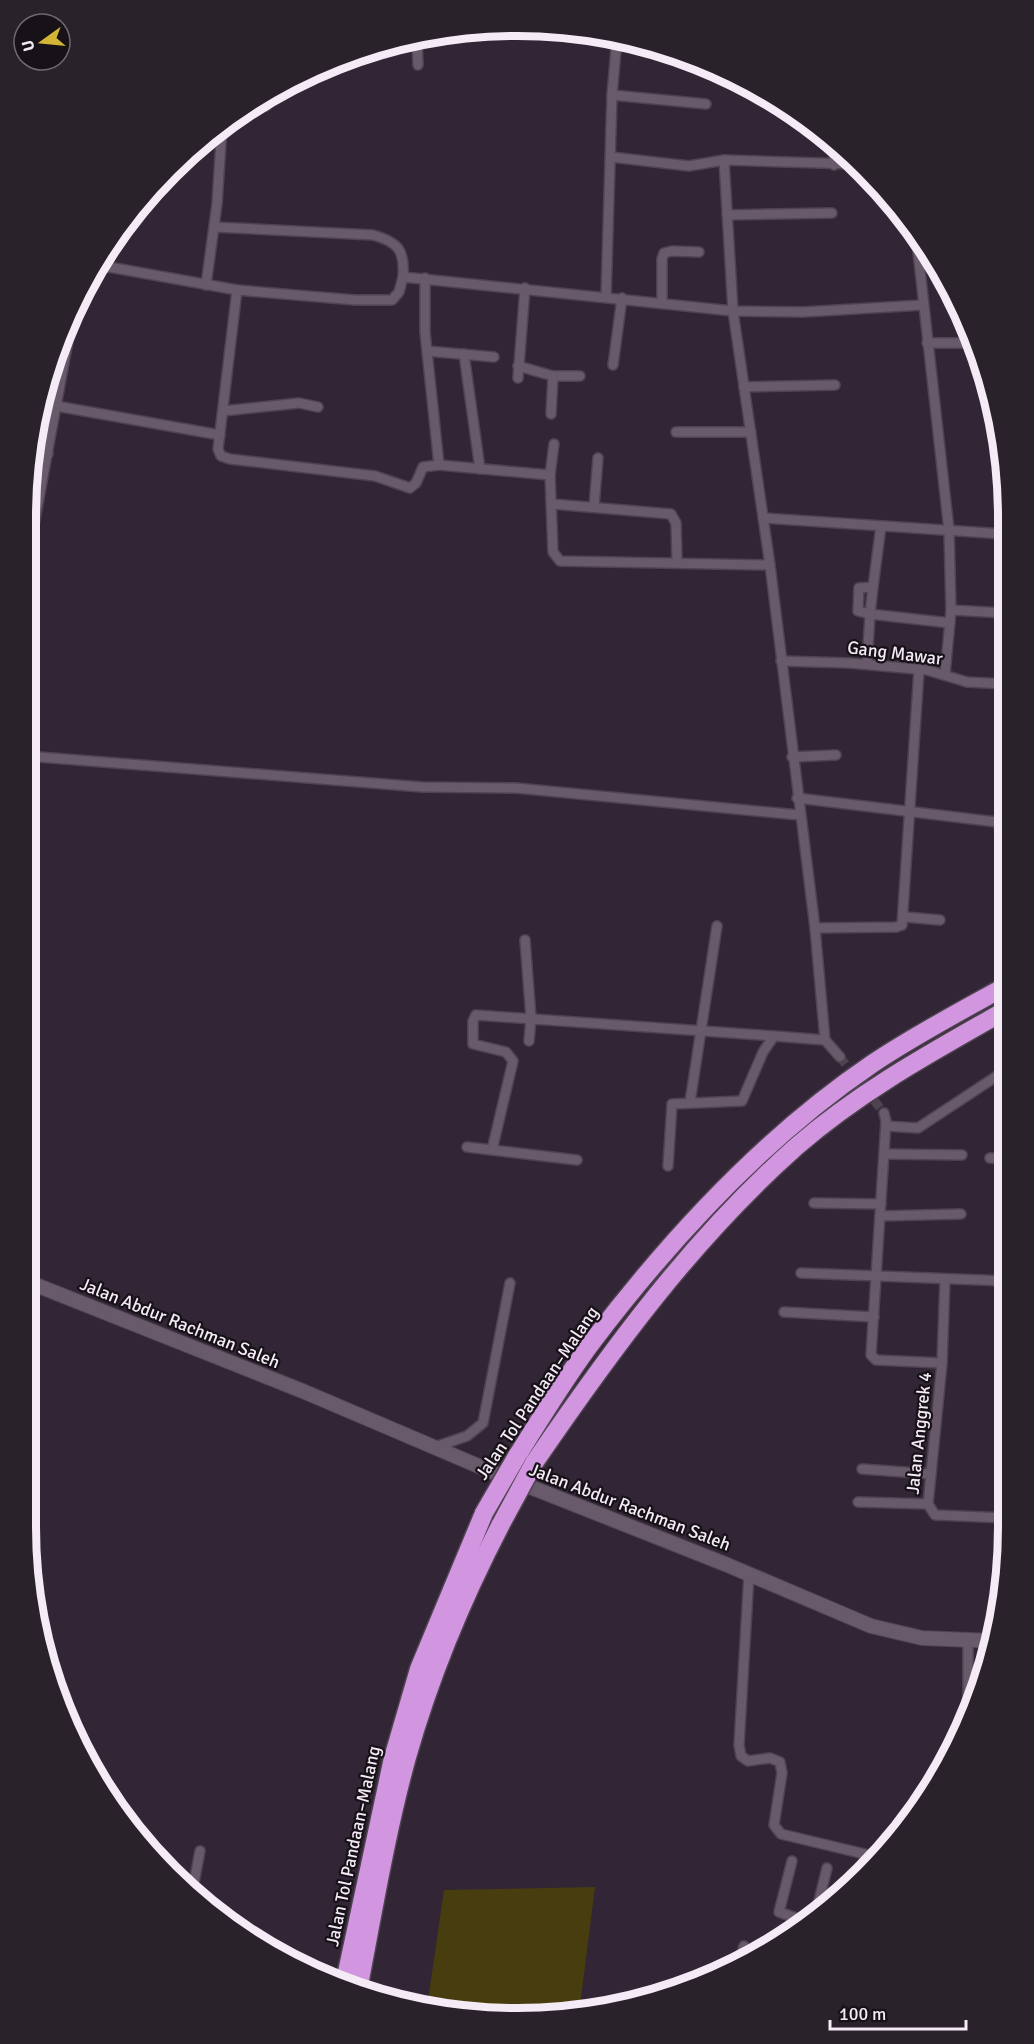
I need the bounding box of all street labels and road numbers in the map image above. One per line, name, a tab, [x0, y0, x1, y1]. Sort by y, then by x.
street label: Gang Mawar	[846, 636, 944, 670]
street label: Jalan Abdur Rachman Saleh	[77, 1273, 283, 1373]
street label: Jalan Tol Pandaan–Malang	[471, 1302, 603, 1484]
street label: Jalan Anggrek 4	[902, 1371, 936, 1495]
street label: Jalan Abdur Rachman Saleh	[526, 1458, 734, 1556]
street label: Jalan Tol Pandaan–Malang	[321, 1744, 385, 1948]

